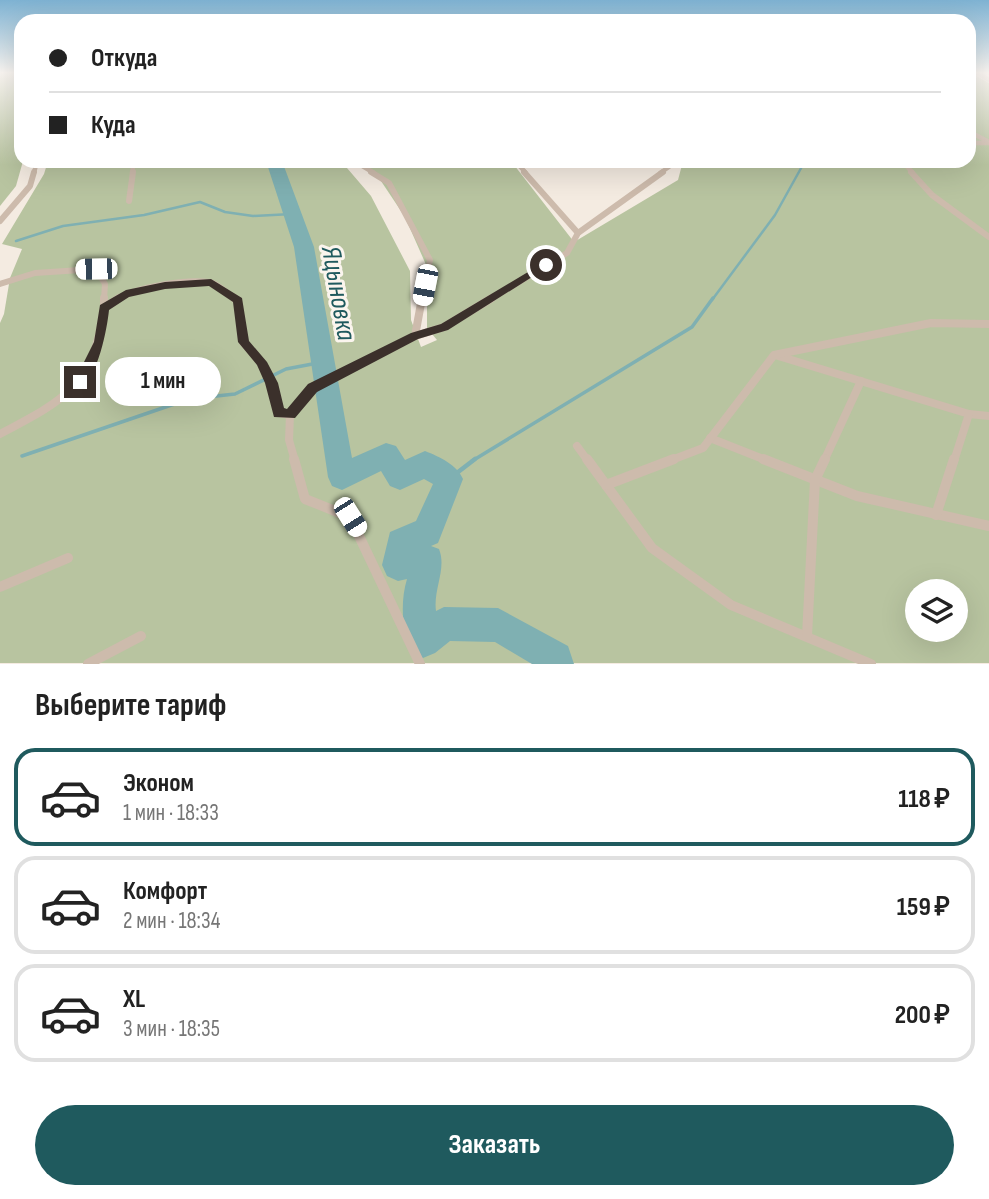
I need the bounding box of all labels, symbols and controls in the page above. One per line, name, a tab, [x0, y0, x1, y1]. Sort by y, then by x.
text: Откуда	[91, 43, 157, 74]
text: Куда	[91, 110, 136, 141]
water label: Яцыновка	[314, 242, 363, 344]
route start	[530, 249, 562, 281]
car	[75, 258, 118, 280]
car	[411, 262, 440, 308]
callout: 1 мин	[104, 358, 220, 406]
route end	[64, 366, 96, 398]
text: 1 мин	[141, 367, 185, 395]
car	[330, 494, 371, 540]
map controls	[905, 579, 968, 642]
button: layers	[905, 579, 968, 642]
text: Выберите тариф	[35, 686, 226, 725]
icon: car	[39, 766, 102, 829]
text: Эконом	[123, 768, 194, 799]
text: 118 ₽	[898, 784, 950, 815]
text: 1 мин · 18:33	[123, 799, 219, 827]
icon: car	[39, 874, 102, 937]
text: Комфорт	[123, 876, 207, 907]
text: 159 ₽	[897, 892, 950, 923]
text: 2 мин · 18:34	[123, 907, 220, 935]
icon: car	[39, 982, 102, 1045]
text: XL	[123, 984, 145, 1015]
text: 200 ₽	[895, 1000, 950, 1031]
text: 3 мин · 18:35	[123, 1015, 220, 1043]
button: Заказать	[35, 1105, 954, 1185]

